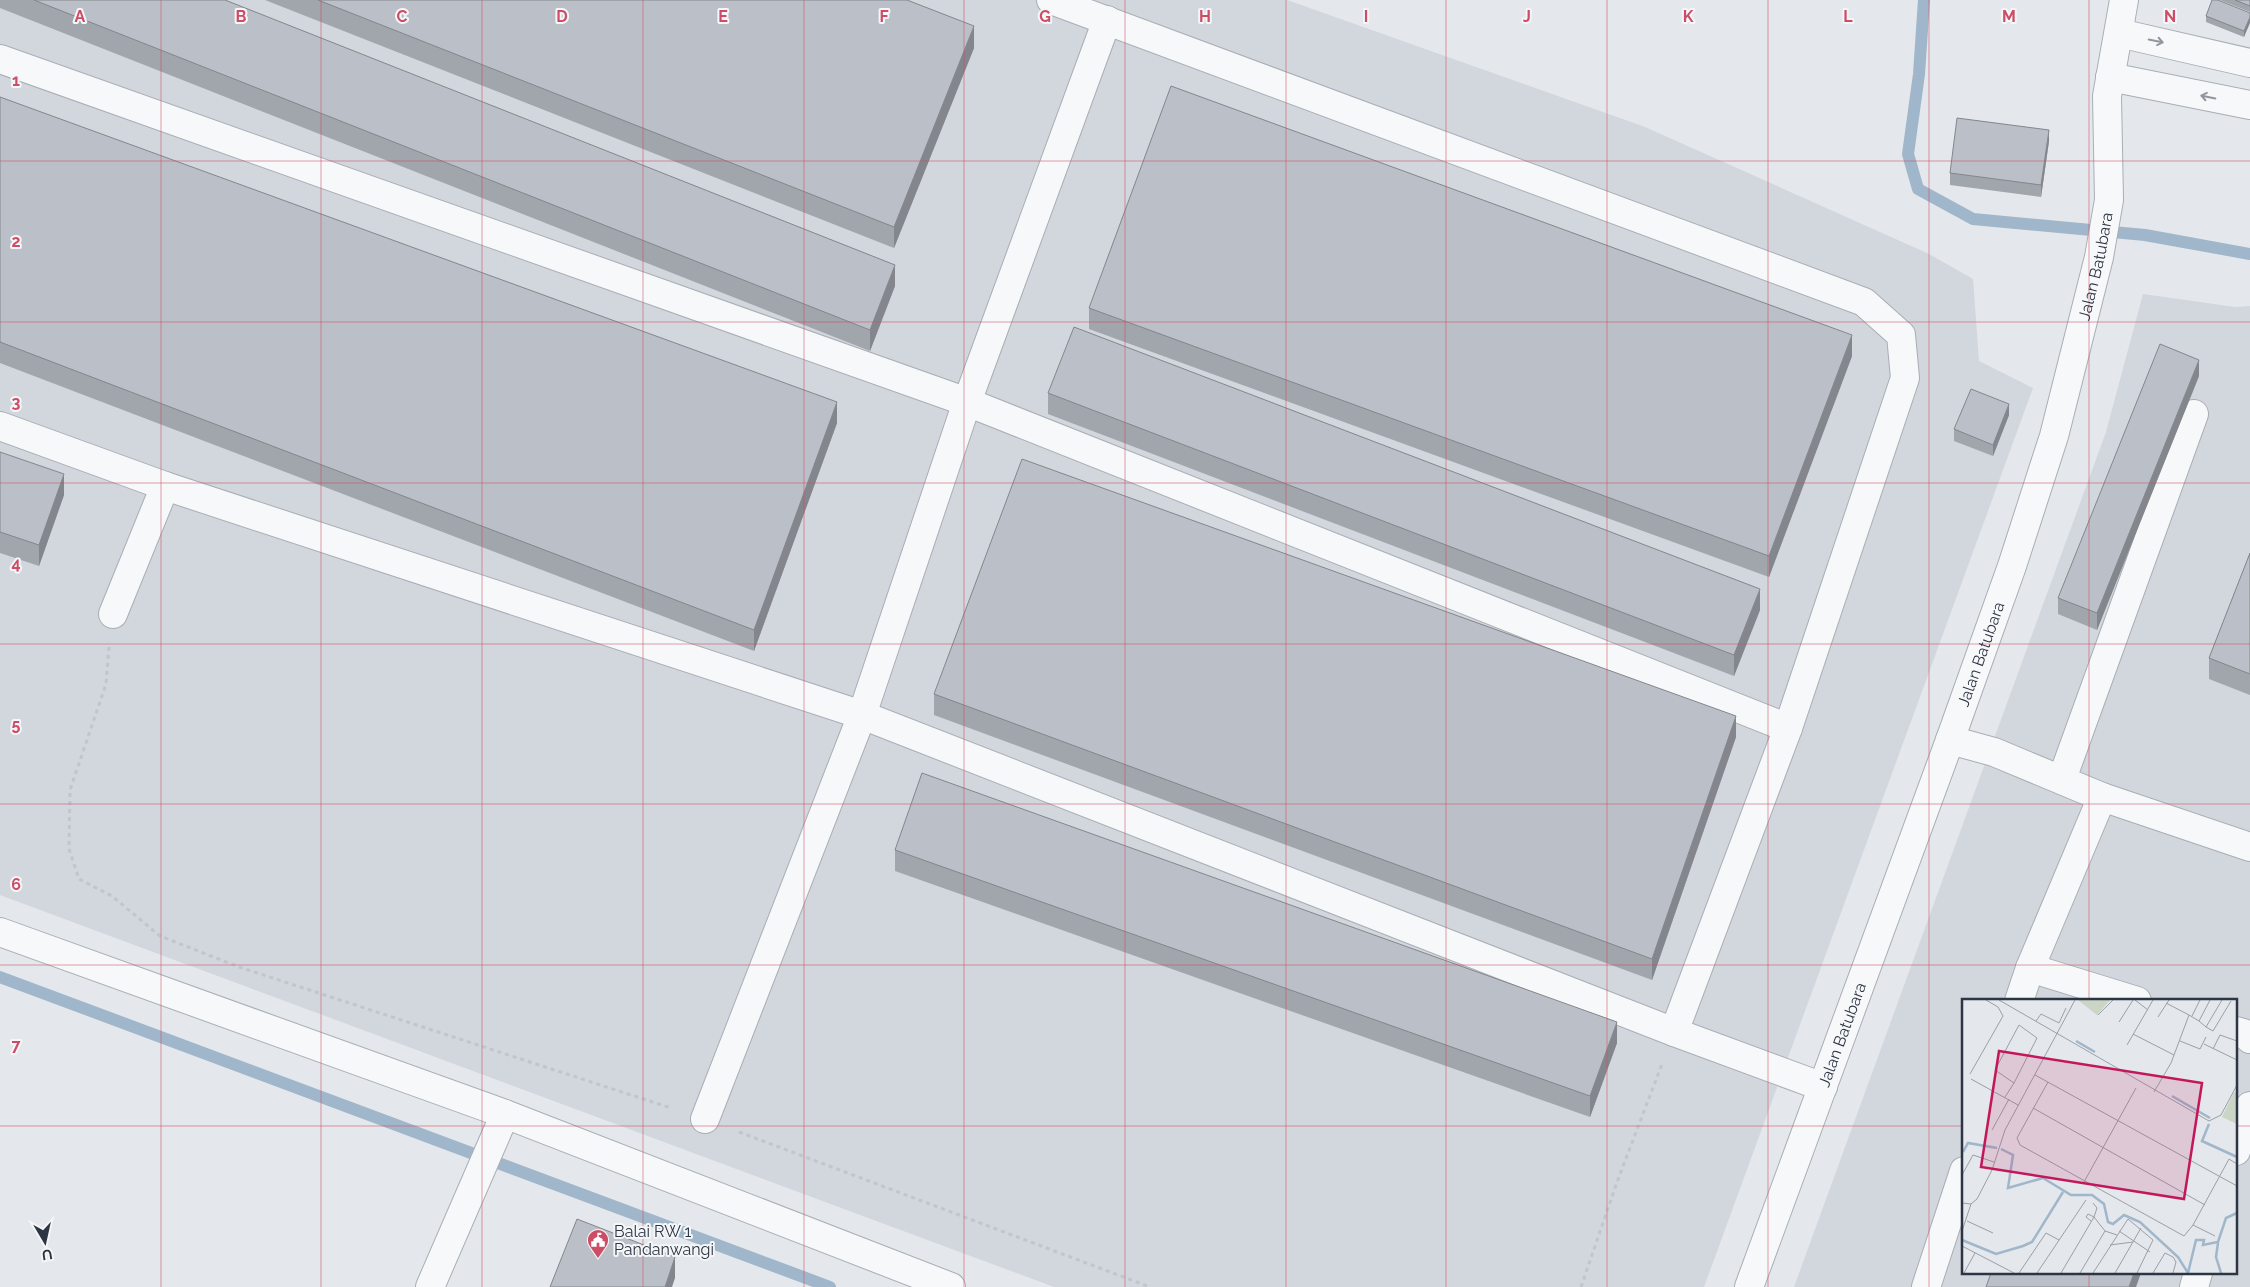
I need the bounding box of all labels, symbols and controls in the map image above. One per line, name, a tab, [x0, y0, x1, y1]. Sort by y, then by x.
text: A	[75, 7, 86, 26]
text: B	[236, 7, 247, 26]
text: C	[397, 7, 408, 26]
text: D	[556, 7, 568, 26]
text: E	[718, 7, 728, 26]
text: F	[879, 7, 889, 26]
text: G	[1039, 7, 1051, 26]
text: H	[1199, 7, 1211, 26]
text: I	[1364, 7, 1368, 26]
text: J	[1523, 7, 1531, 26]
text: K	[1683, 7, 1694, 26]
text: L	[1843, 7, 1853, 26]
text: M	[2002, 7, 2016, 26]
text: N	[2164, 7, 2176, 26]
one-way arrow	[2147, 37, 2163, 46]
text: 1	[12, 71, 20, 90]
one-way arrow	[2200, 92, 2216, 101]
street label: Jalan Batubara	[2074, 211, 2116, 322]
text: 2	[11, 232, 21, 251]
text: 3	[12, 393, 21, 412]
text: 4	[11, 554, 21, 573]
street label: Jalan Batubara	[1953, 599, 2008, 709]
text: 5	[12, 715, 21, 734]
text: 6	[11, 875, 21, 894]
street label: Jalan Batubara	[1814, 980, 1870, 1089]
inset map	[1962, 999, 2238, 1274]
text: 7	[12, 1036, 21, 1055]
north arrow	[20, 1217, 70, 1267]
place label: Balai RW 1 Pandanwangi	[614, 1222, 714, 1259]
public building icon: Balai RW 1 Pandanwangi	[586, 1228, 610, 1259]
text: U	[41, 1246, 53, 1264]

